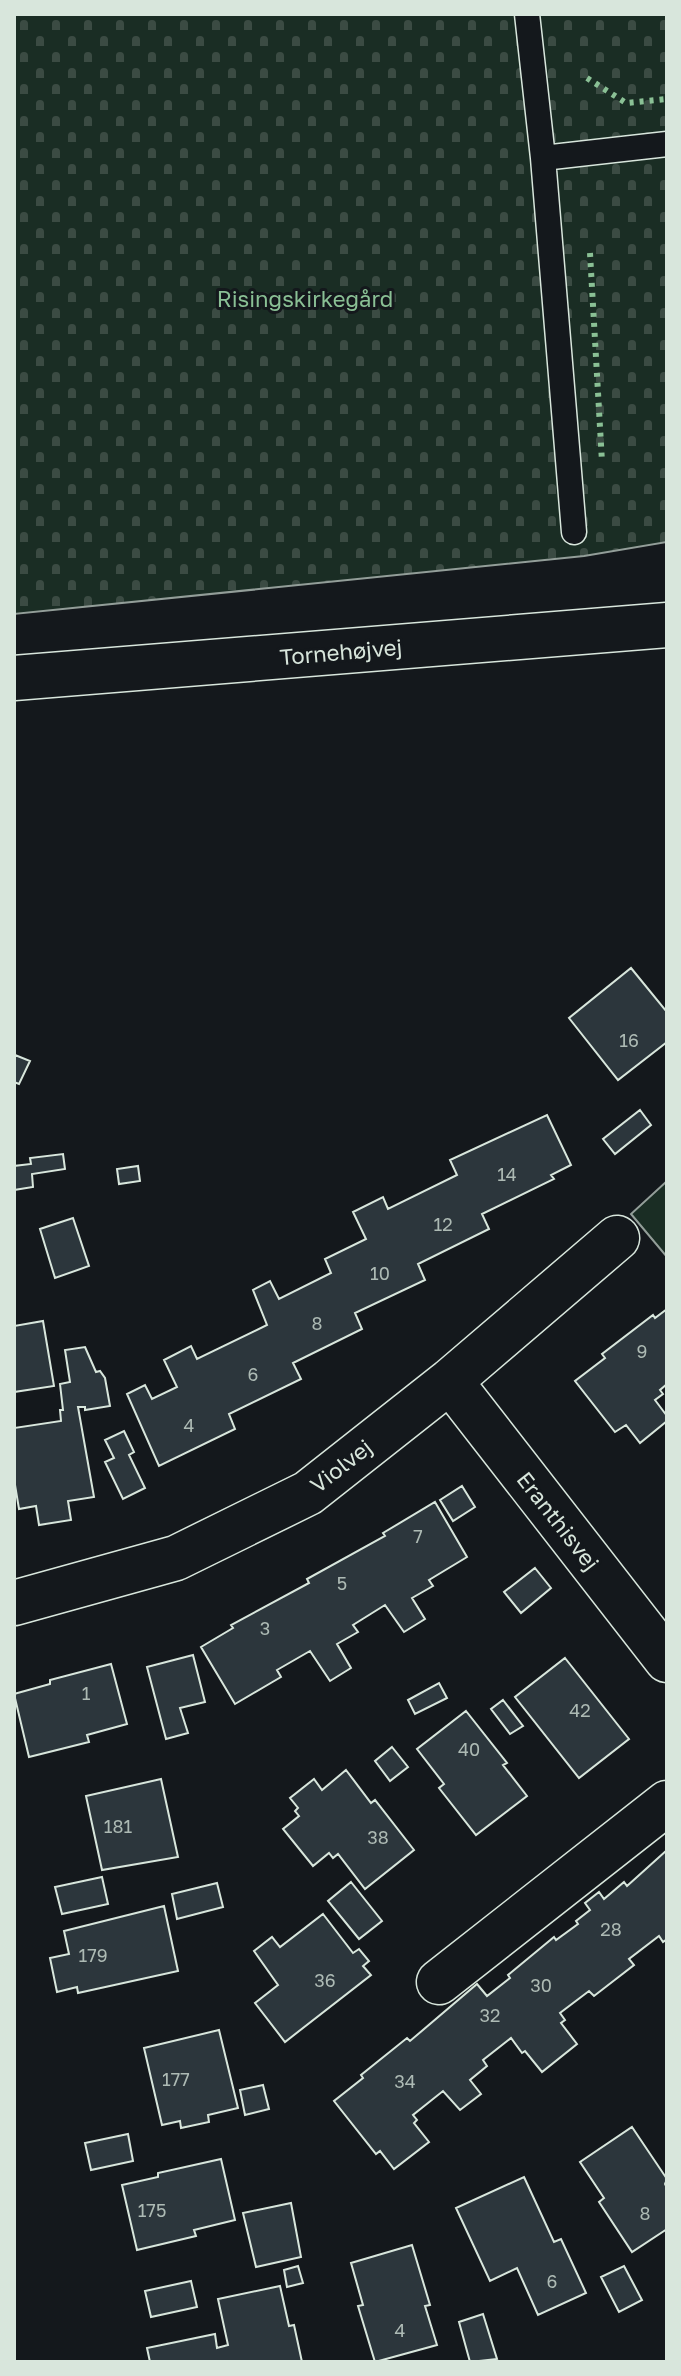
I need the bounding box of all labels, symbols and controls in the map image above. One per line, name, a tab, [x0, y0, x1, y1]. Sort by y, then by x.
park label: Risingskirkegård	[217, 285, 393, 312]
street label: Tornehøjvej	[279, 633, 403, 670]
house number: 16	[619, 1029, 639, 1051]
house number: 14	[497, 1163, 517, 1185]
house number: 12	[433, 1213, 453, 1235]
house number: 10	[370, 1262, 390, 1284]
house number: 8	[312, 1312, 322, 1334]
house number: 9	[637, 1340, 647, 1362]
house number: 6	[248, 1363, 258, 1385]
house number: 4	[184, 1414, 195, 1436]
street label: Violvej	[304, 1433, 377, 1498]
street label: Eranthisvej	[511, 1466, 605, 1575]
house number: 7	[413, 1525, 423, 1547]
house number: 5	[337, 1572, 347, 1594]
house number: 3	[260, 1617, 270, 1639]
house number: 1	[82, 1682, 91, 1704]
house number: 42	[569, 1699, 591, 1721]
house number: 40	[458, 1738, 480, 1760]
house number: 181	[104, 1815, 132, 1837]
house number: 38	[367, 1826, 389, 1848]
house number: 28	[600, 1918, 622, 1940]
house number: 179	[78, 1944, 108, 1966]
house number: 36	[314, 1969, 336, 1991]
house number: 30	[530, 1974, 552, 1996]
house number: 32	[480, 2004, 500, 2026]
house number: 177	[162, 2068, 190, 2090]
house number: 34	[394, 2070, 416, 2092]
house number: 175	[138, 2199, 166, 2221]
house number: 8	[640, 2202, 650, 2224]
house number: 6	[547, 2270, 557, 2292]
house number: 4	[395, 2319, 406, 2341]

